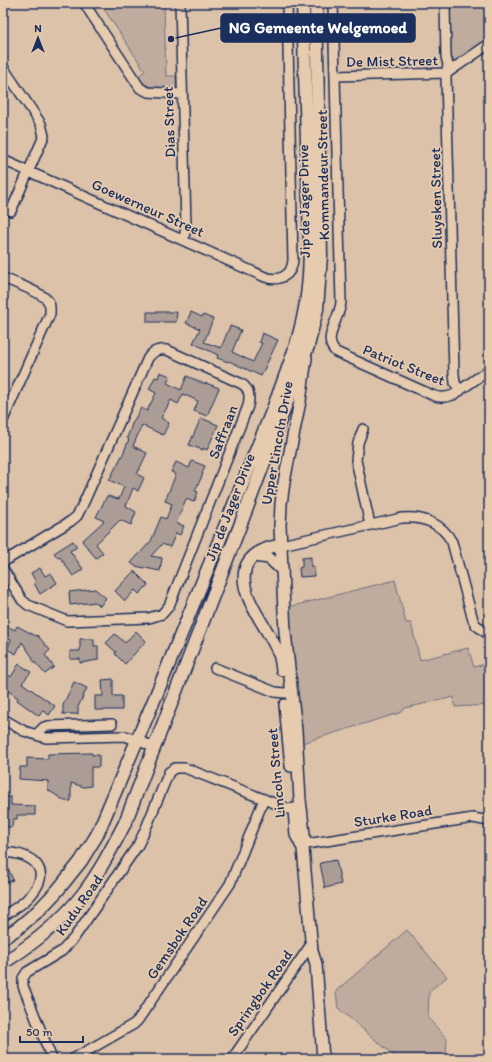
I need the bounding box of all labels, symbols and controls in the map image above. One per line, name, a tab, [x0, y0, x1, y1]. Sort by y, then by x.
callout: NG Gemeente Welgemoed	[221, 14, 415, 42]
north arrow	[18, 18, 58, 58]
text: NG Gemeente Welgemoed	[229, 18, 407, 38]
text: N	[34, 22, 42, 35]
street label: De Mist Street	[346, 51, 439, 71]
street label: Dias Street	[159, 86, 179, 158]
street label: Kommandeur Street	[313, 109, 333, 240]
street label: Jip de Jager Drive	[294, 144, 314, 258]
street label: Sluysken Street	[426, 147, 446, 249]
street label: Goewerneur Street	[89, 175, 207, 241]
street label: Patriot Street	[360, 340, 448, 390]
street label: Upper Lincoln Drive	[257, 380, 297, 506]
street label: Saffraan	[205, 402, 241, 461]
street label: Jip de Jager Drive	[201, 451, 259, 563]
street label: Lincoln Street	[263, 727, 289, 819]
street label: Sturke Road	[353, 801, 434, 831]
street label: Kudu Road	[51, 871, 107, 939]
street label: Gemsbok Road	[143, 893, 211, 983]
street label: Springbok Road	[224, 946, 297, 1040]
scale bar	[20, 1018, 83, 1044]
text: 50 m	[26, 1025, 52, 1039]

